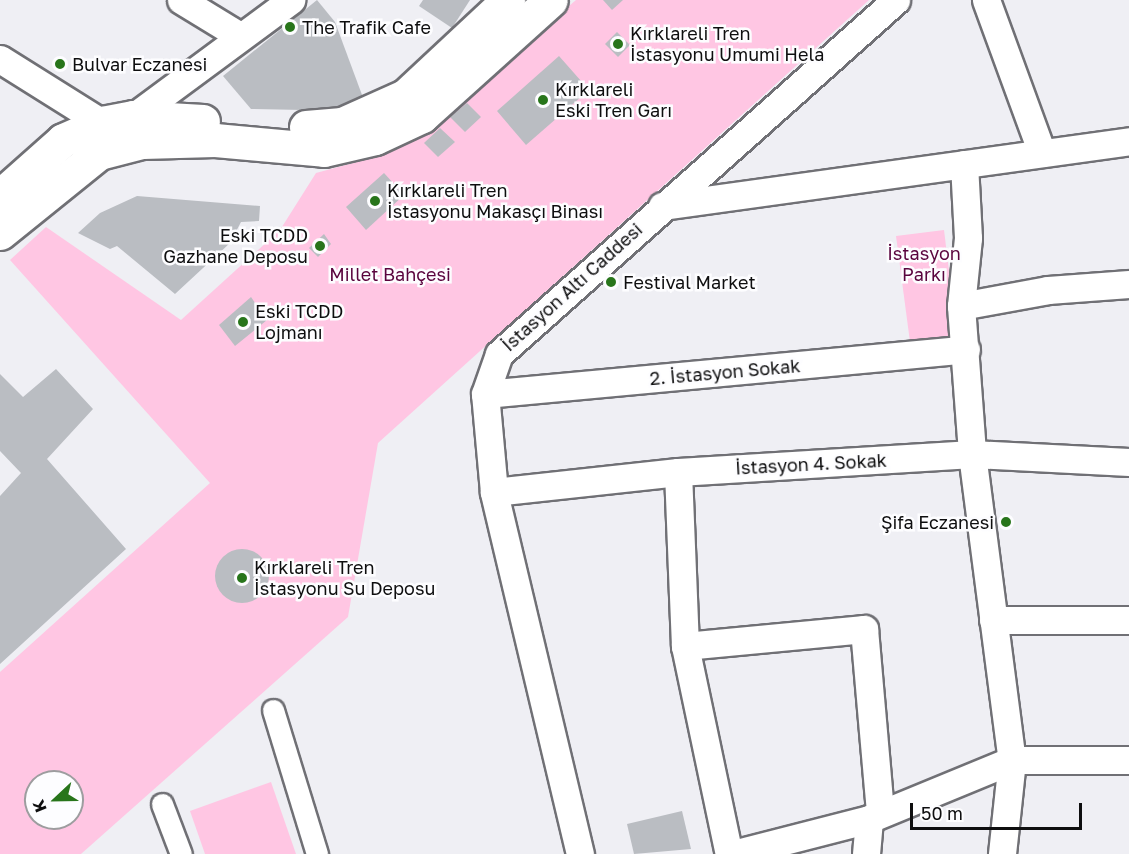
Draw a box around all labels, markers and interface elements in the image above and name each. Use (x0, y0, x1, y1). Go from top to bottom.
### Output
place label: The Trafik Cafe (302, 16, 431, 38)
marker: The Trafik Cafe (283, 20, 297, 34)
place label: Kırklareli Tren İstasyonu Umumi Hela (630, 23, 824, 66)
marker: Kırklareli Tren İstasyonu Umumi Hela (611, 37, 625, 51)
place label: Bulvar Eczanesi (72, 53, 207, 75)
marker: Bulvar Eczanesi (53, 57, 67, 71)
place label: Kırklareli Eski Tren Garı (555, 79, 672, 122)
marker: Kırklareli Eski Tren Garı (536, 93, 550, 107)
place label: Kırklareli Tren İstasyonu Makasçı Binası (387, 180, 603, 222)
marker: Kırklareli Tren İstasyonu Makasçı Binası (368, 194, 382, 208)
street label: İstasyon Altı Caddesi (497, 218, 647, 356)
place label: Eski TCDD Gazhane Deposu (163, 225, 308, 268)
marker: Eski TCDD Gazhane Deposu (313, 239, 327, 253)
park label: İstasyon Parkı (887, 243, 961, 286)
park label: Millet Bahçesi (329, 263, 451, 285)
place label: Festival Market (623, 271, 756, 293)
marker: Festival Market (604, 275, 618, 289)
place label: Eski TCDD Lojmanı (255, 301, 343, 344)
marker: Eski TCDD Lojmanı (236, 315, 250, 329)
street label: 2. İstasyon Sokak (649, 355, 801, 389)
street label: İstasyon 4. Sokak (735, 449, 887, 479)
place label: Şifa Eczanesi (881, 511, 994, 533)
marker: Şifa Eczanesi (999, 515, 1013, 529)
place label: Kırklareli Tren İstasyonu Su Deposu (254, 557, 435, 600)
marker: Kırklareli Tren İstasyonu Su Deposu (235, 571, 249, 585)
north arrow (24, 770, 84, 830)
scale bar (913, 791, 1086, 829)
text: K (28, 797, 51, 815)
text: 50 m (921, 802, 963, 824)

